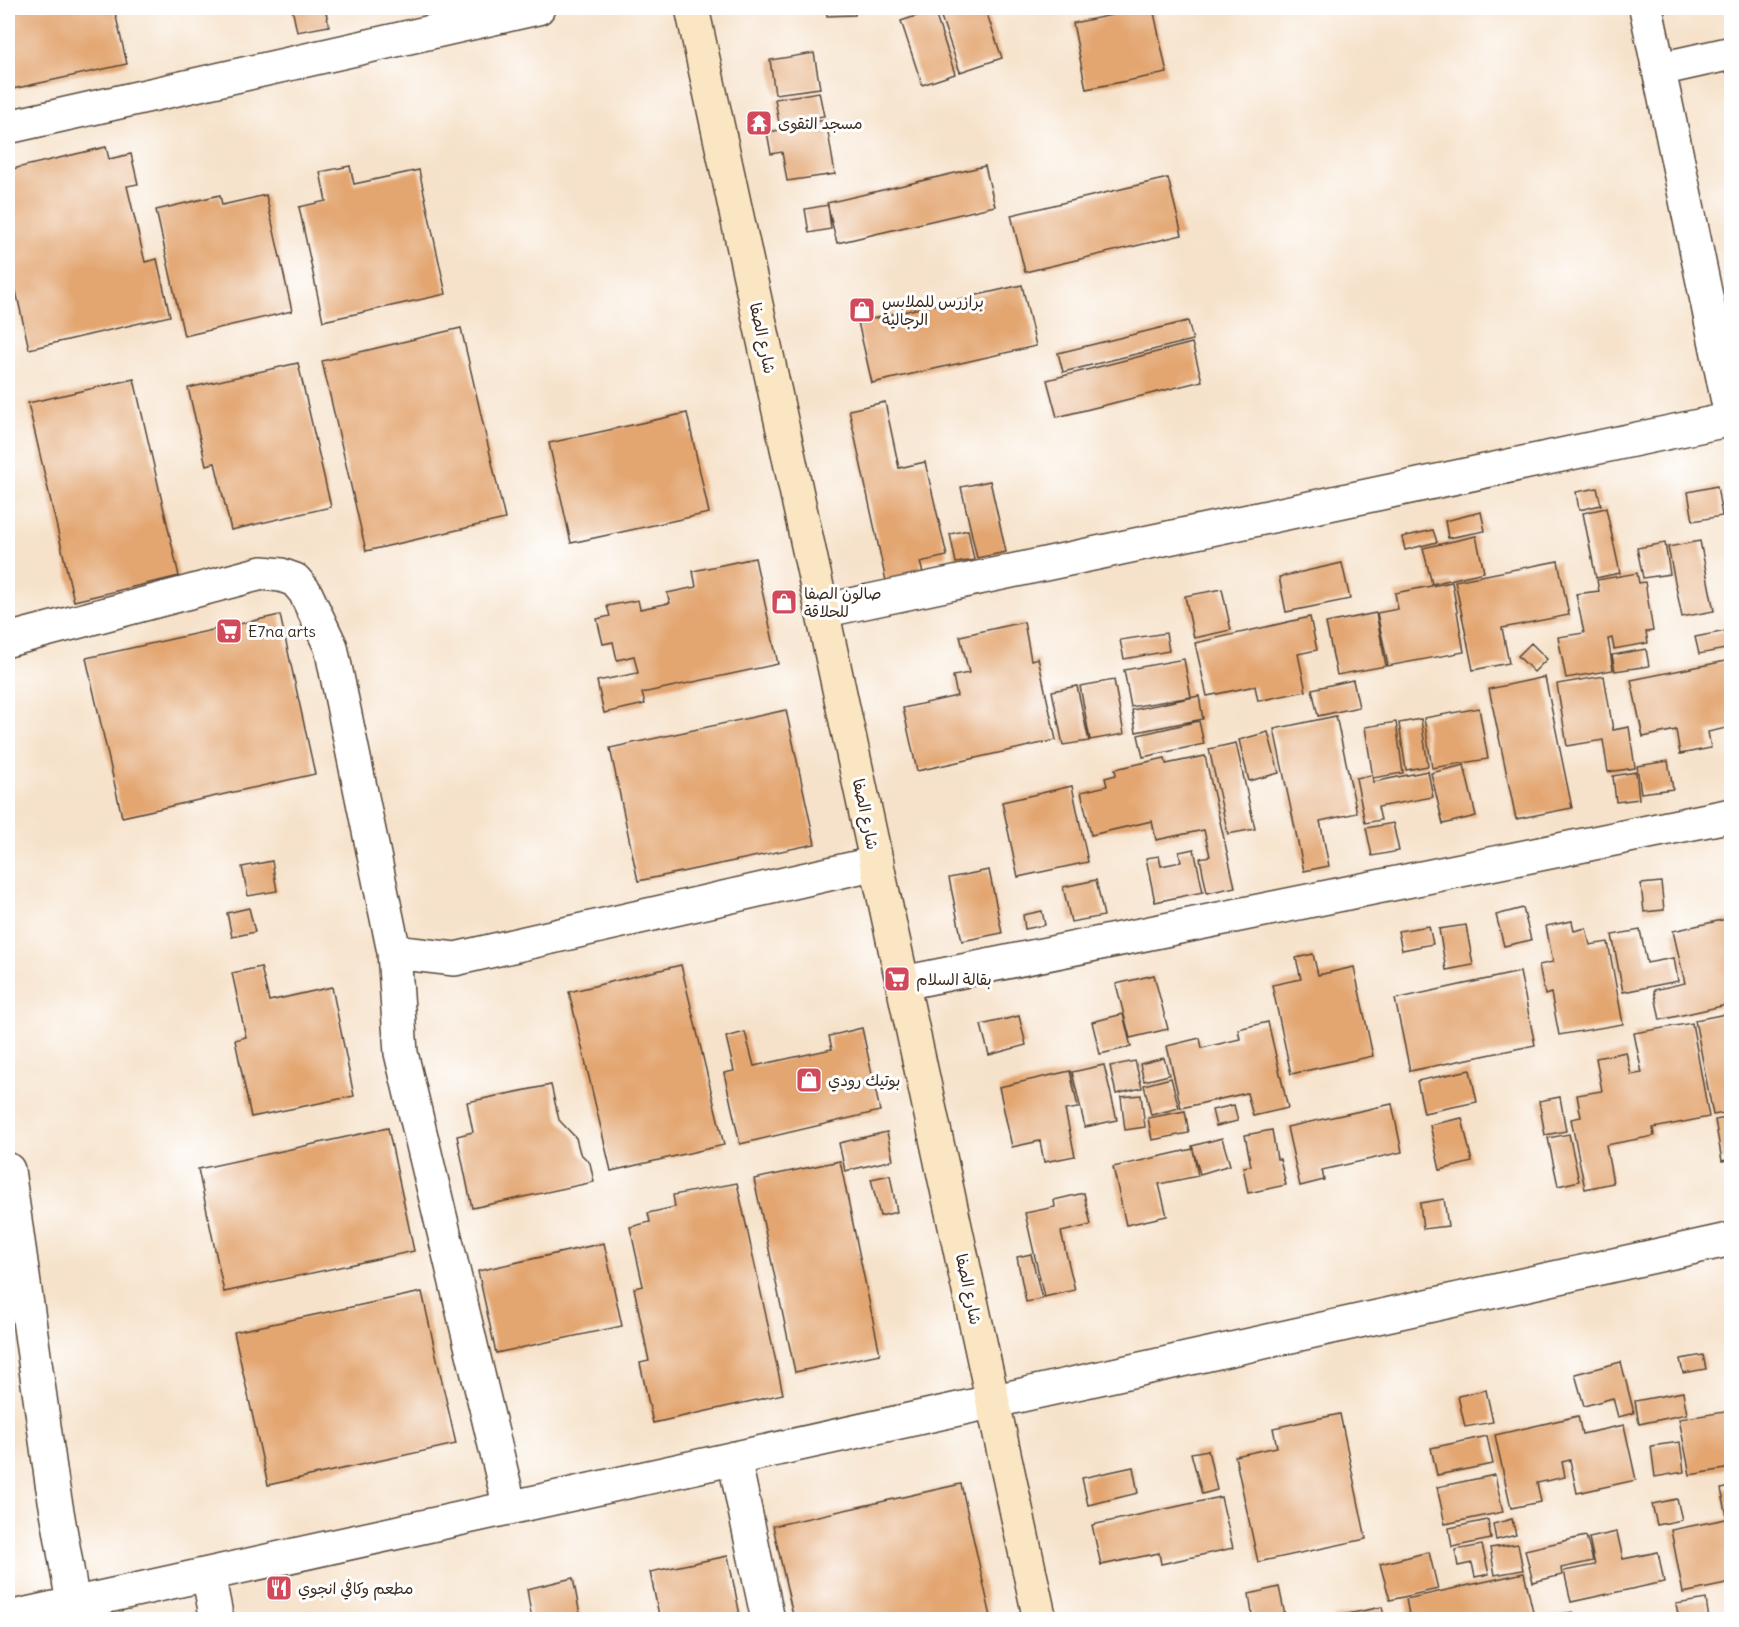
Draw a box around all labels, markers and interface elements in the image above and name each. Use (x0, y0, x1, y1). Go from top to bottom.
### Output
temple icon: مسجد التقوى (744, 108, 774, 138)
place label: مسجد التقوى (778, 113, 863, 134)
place label: برازرس للملابس الرجالية (882, 291, 984, 329)
shop icon: برازرس للملابس الرجالية (847, 295, 877, 325)
street label: شارع الصفا (744, 301, 780, 376)
place label: صالون الصفا للحلاقة (804, 583, 881, 621)
shop icon: صالون الصفا للحلاقة (769, 587, 799, 617)
supermarket icon: E7na arts (214, 616, 244, 646)
place label: E7na arts (248, 621, 316, 641)
street label: شارع الصفا (847, 777, 883, 852)
supermarket icon: بقالة السلام (882, 964, 912, 994)
place label: بقالة السلام (916, 969, 992, 992)
shop icon: بوتيك رودي (794, 1065, 824, 1095)
place label: بوتيك رودي (828, 1070, 901, 1092)
street label: شارع الصفا (950, 1252, 986, 1327)
restaurant icon: مطعم وكافي انجوي (264, 1573, 294, 1603)
place label: مطعم وكافي انجوي (298, 1578, 413, 1601)

